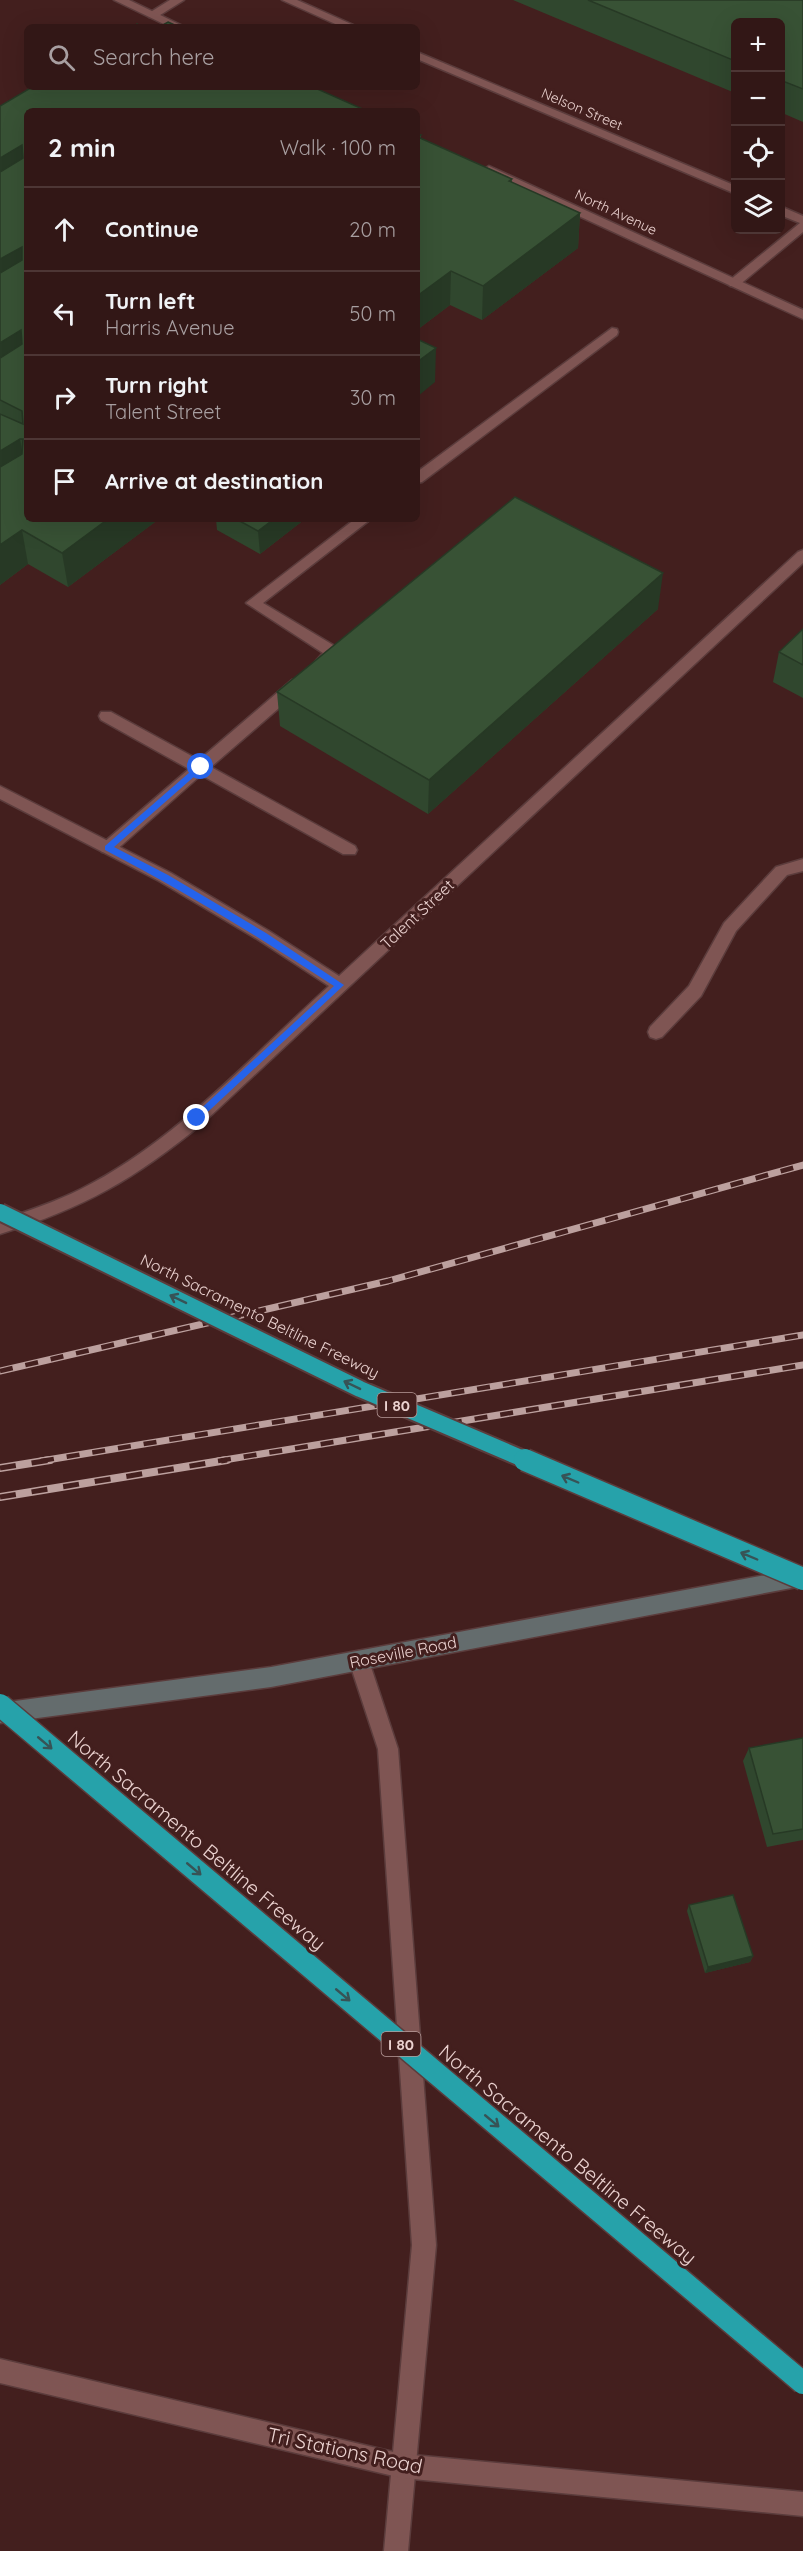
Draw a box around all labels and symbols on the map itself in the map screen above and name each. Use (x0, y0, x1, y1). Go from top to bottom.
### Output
street label: Nelson Street (539, 84, 626, 134)
street label: North Avenue (572, 185, 660, 239)
route start (187, 753, 213, 779)
street label: Talent Street (376, 875, 458, 953)
route end (183, 1104, 209, 1130)
street label: North Sacramento Beltline Freeway (137, 1249, 383, 1383)
one-way arrow (169, 1293, 187, 1305)
one-way arrow (344, 1379, 362, 1391)
road number: I 80 (378, 1393, 416, 1417)
one-way arrow (561, 1473, 579, 1484)
one-way arrow (741, 1550, 759, 1561)
street label: Roseville Road (348, 1632, 458, 1672)
street label: North Sacramento Beltline Freeway (63, 1725, 331, 1955)
one-way arrow (37, 1736, 52, 1750)
one-way arrow (186, 1862, 201, 1876)
one-way arrow (335, 1988, 350, 2002)
road number: I 80 (382, 2032, 420, 2056)
street label: North Sacramento Beltline Freeway (434, 2039, 702, 2269)
one-way arrow (484, 2114, 500, 2127)
street label: Tri Stations Road (265, 2421, 425, 2479)

